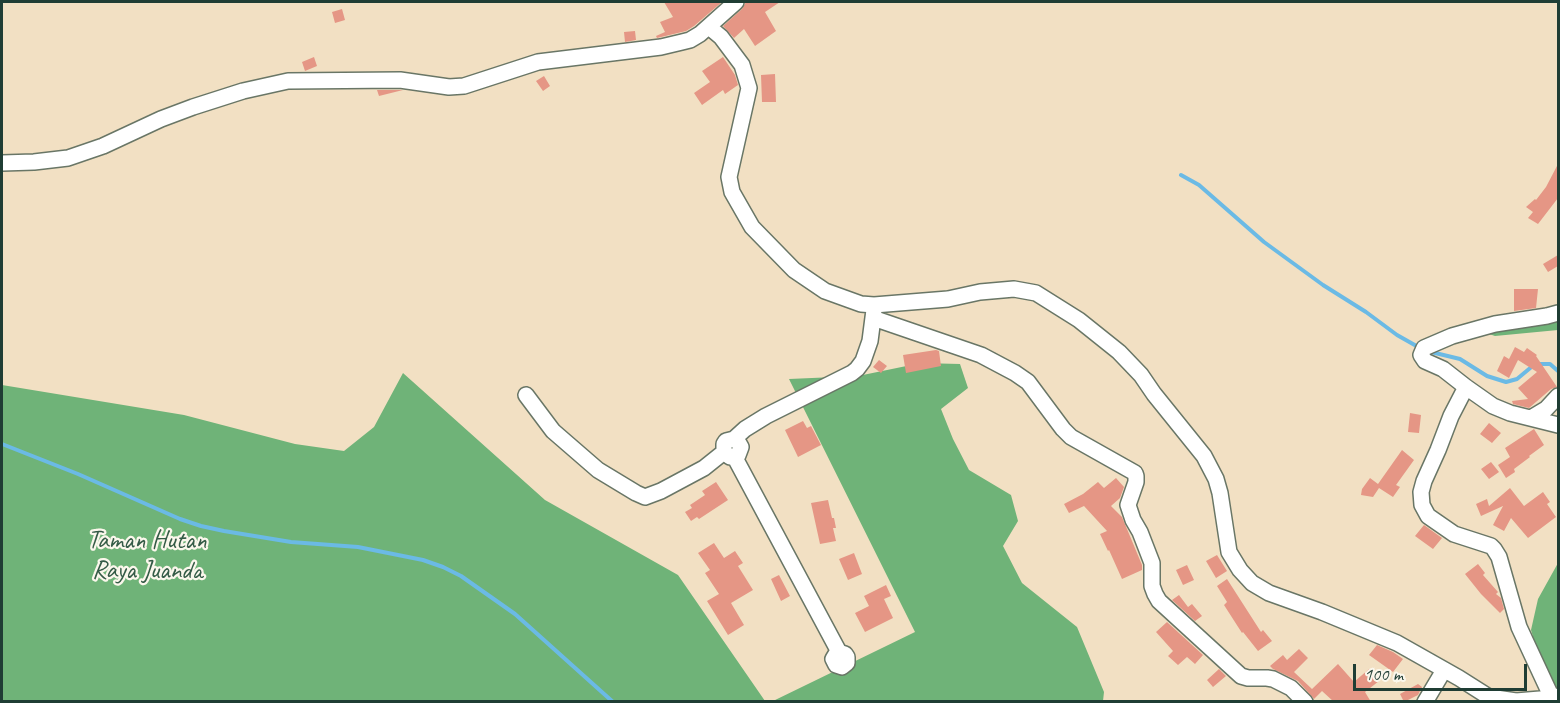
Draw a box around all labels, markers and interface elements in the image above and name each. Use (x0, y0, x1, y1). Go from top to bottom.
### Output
park label: Taman Hutan Raya Juanda (88, 525, 206, 586)
scale bar (1356, 652, 1530, 690)
text: 100 m (1364, 663, 1403, 685)

